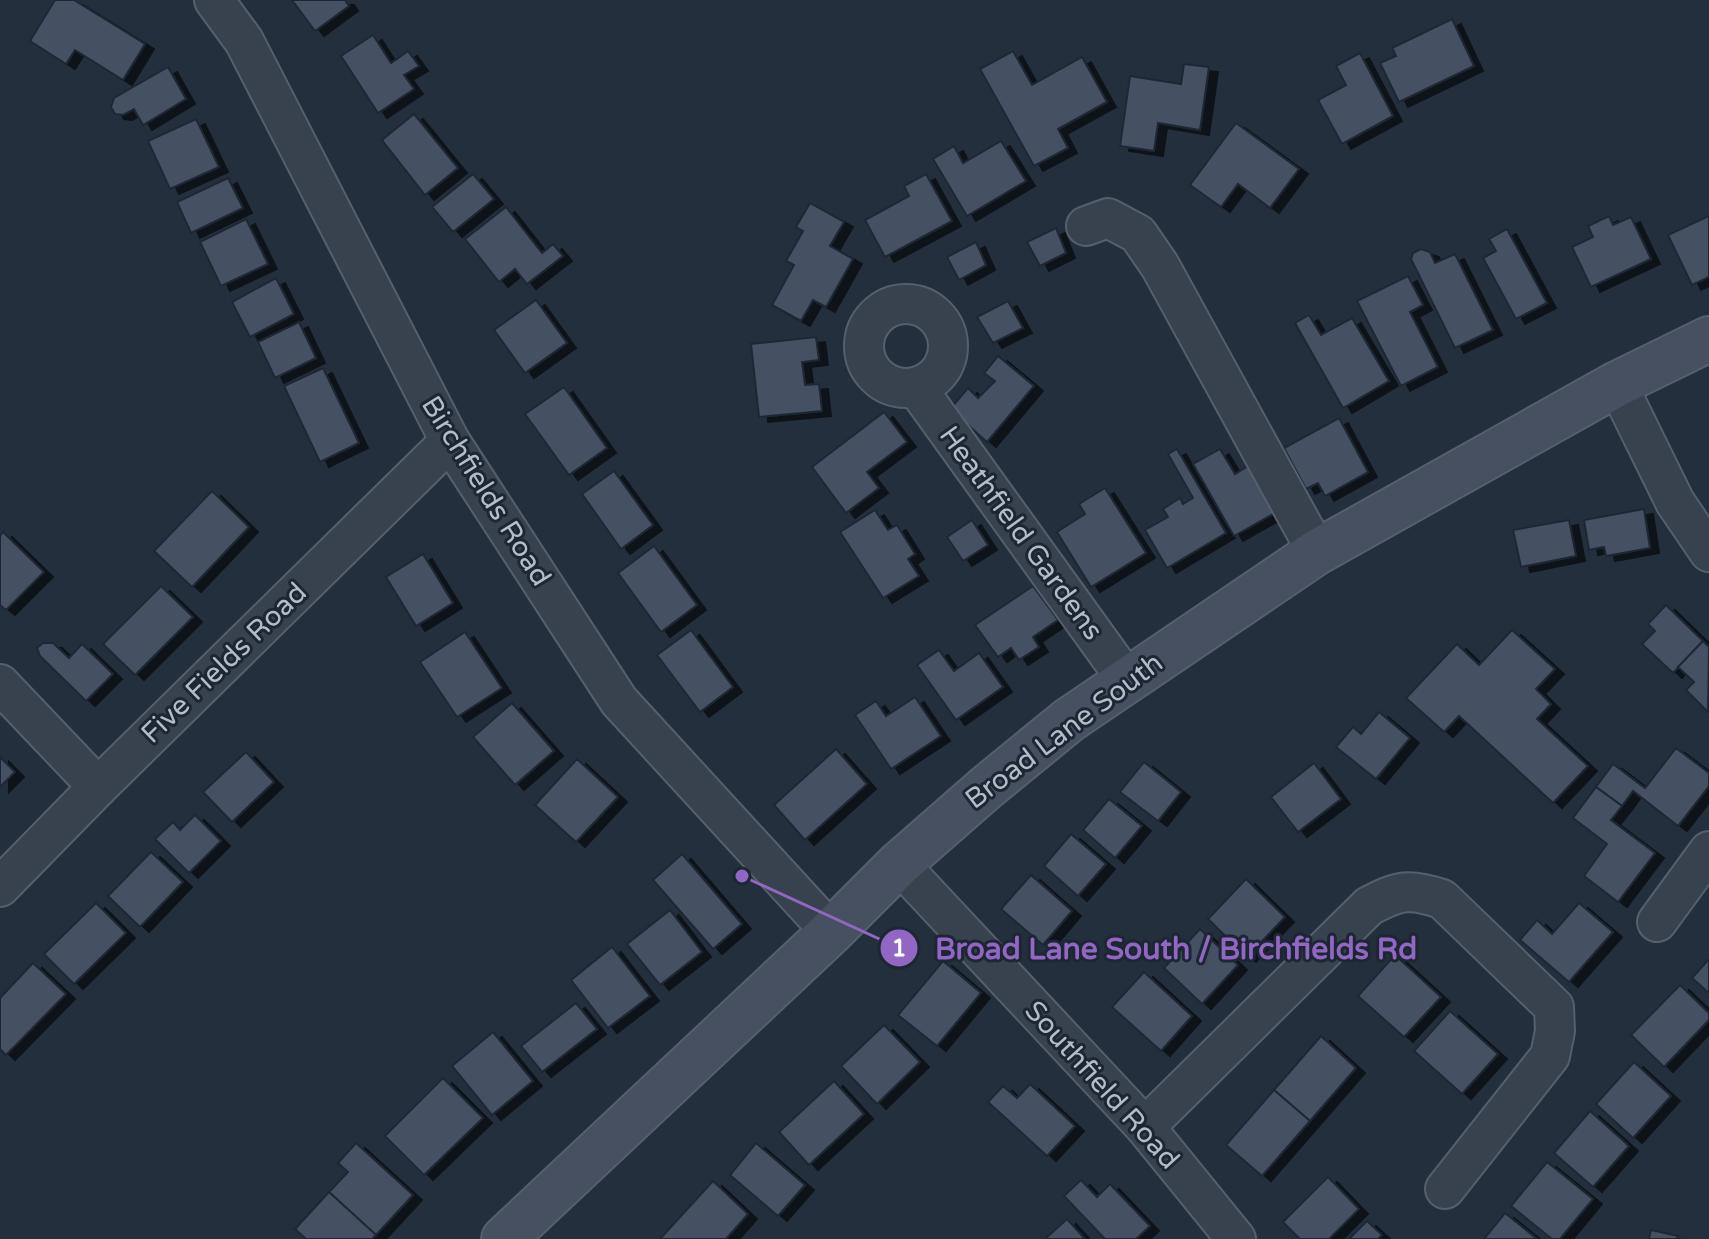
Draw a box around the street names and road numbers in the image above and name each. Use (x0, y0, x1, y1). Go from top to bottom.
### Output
street label: Birchfields Road (414, 390, 558, 592)
street label: Heathfield Gardens (932, 419, 1110, 647)
street label: Five Fields Road (134, 575, 314, 751)
street label: Broad Lane South (959, 646, 1169, 816)
street label: Southfield Road (1018, 994, 1186, 1176)

